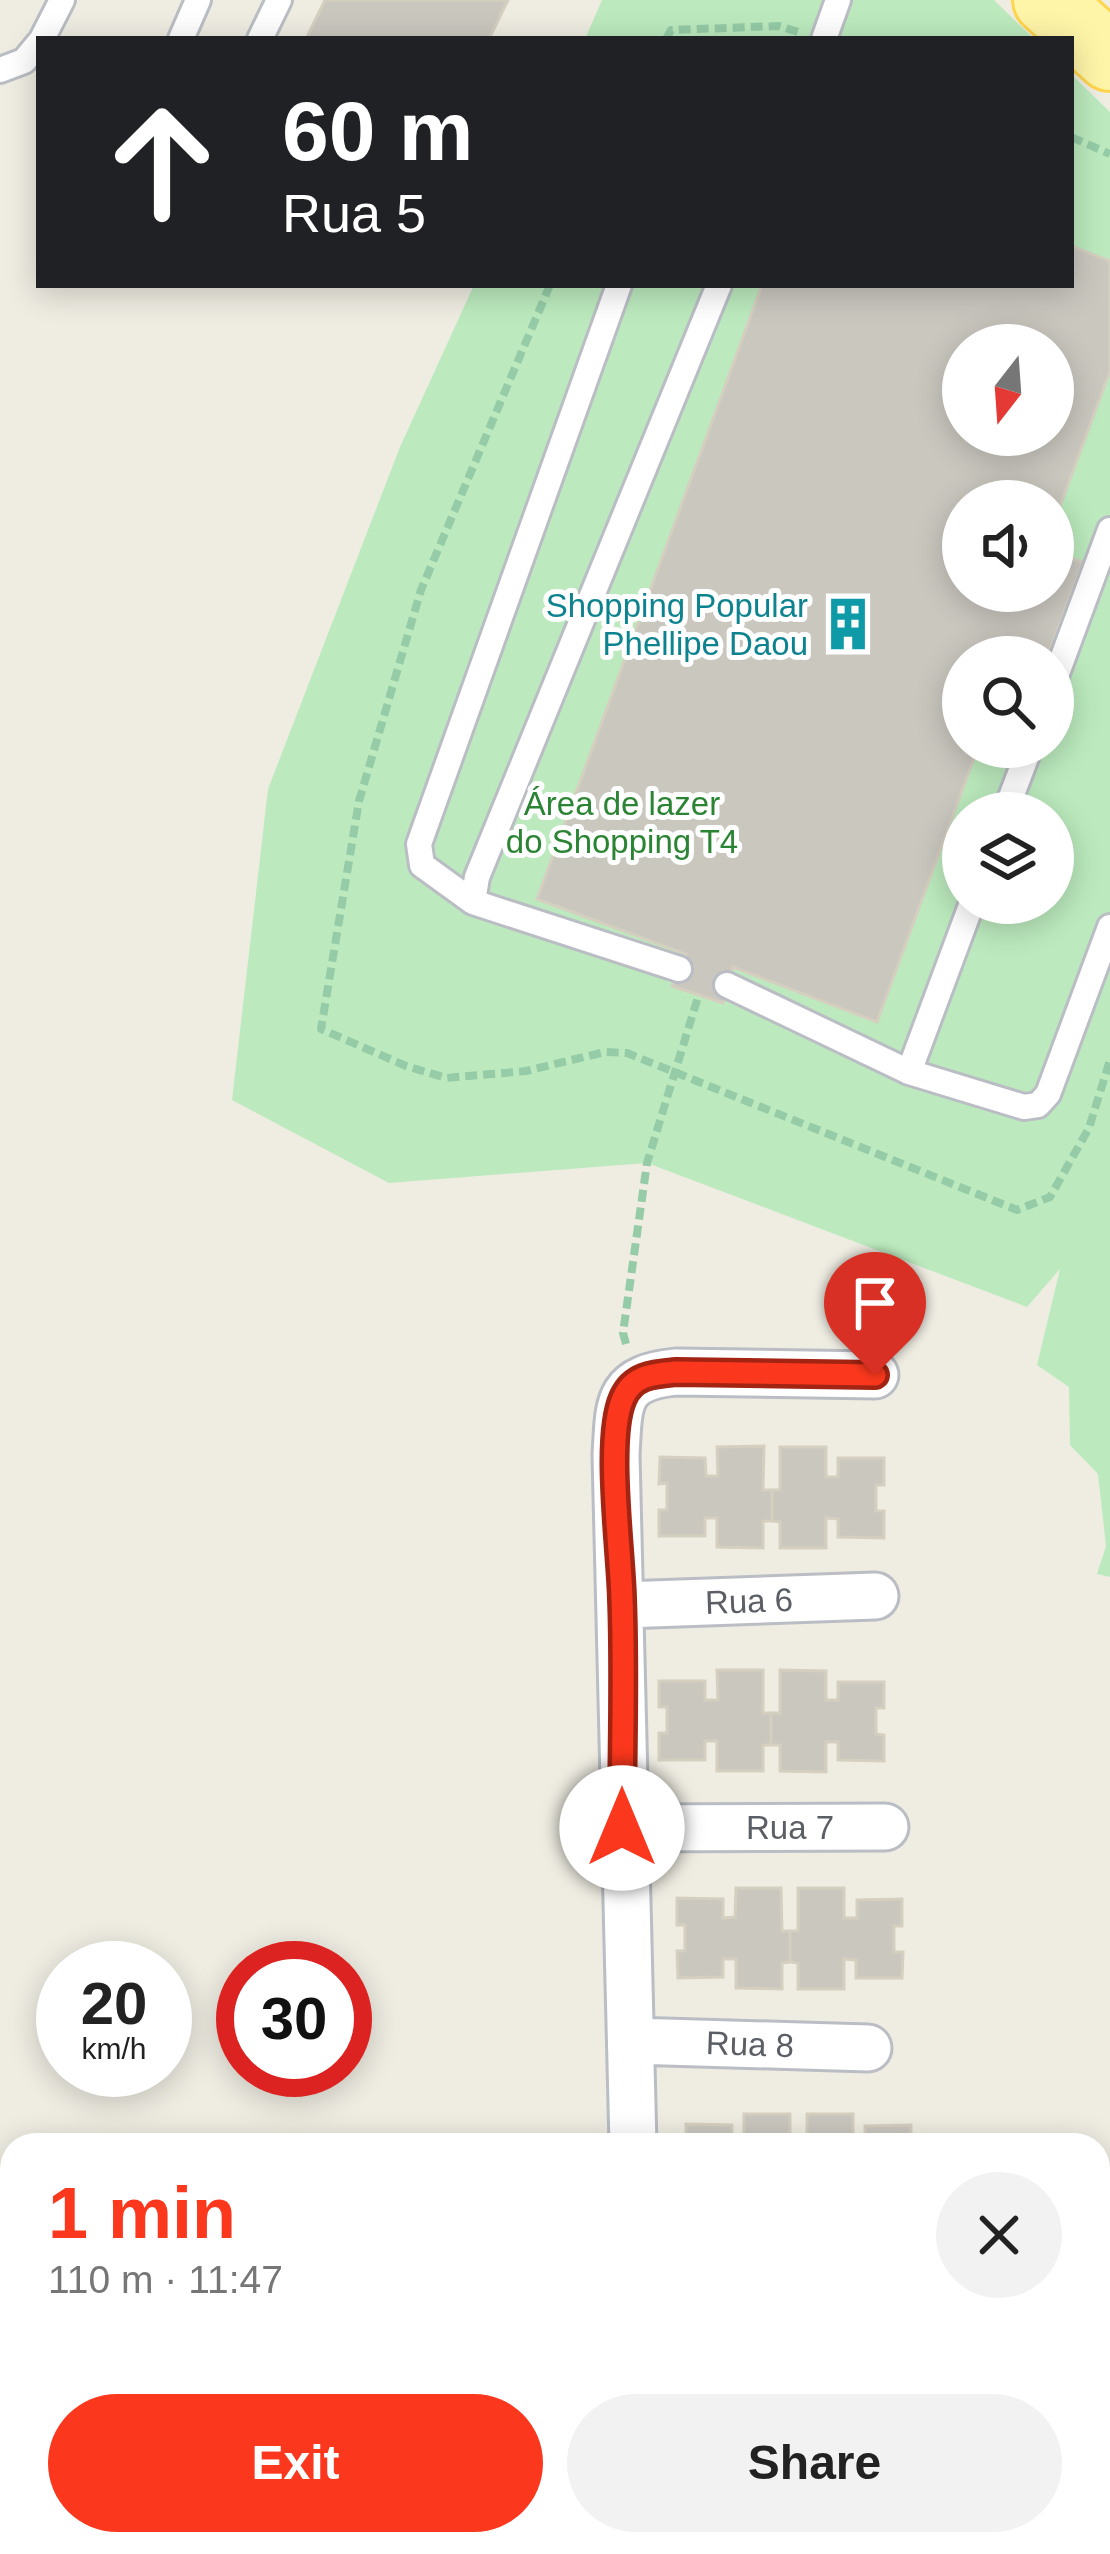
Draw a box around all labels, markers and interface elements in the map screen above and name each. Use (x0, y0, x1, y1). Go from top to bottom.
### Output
icon: ahead (84, 84, 240, 240)
text: 60 m (282, 84, 473, 178)
text: Rua 5 (282, 183, 426, 243)
north arrow (942, 324, 1074, 456)
map controls (942, 324, 1074, 924)
button: sound (942, 480, 1074, 612)
place label: Shopping Popular Phellipe Daou (546, 587, 808, 662)
building icon: Shopping Popular Phellipe Daou (819, 595, 877, 653)
button: search (942, 636, 1074, 768)
park label: Área de lazer do Shopping T4 (506, 785, 738, 860)
button: layers (942, 792, 1074, 924)
pin (824, 1252, 926, 1375)
icon: arrive (842, 1270, 908, 1336)
street label: Rua 6 (704, 1581, 794, 1621)
position arrow (559, 1765, 685, 1891)
street label: Rua 7 (746, 1809, 834, 1846)
speed limit sign: 30 (216, 1941, 372, 2097)
text: 20 (81, 1970, 147, 2037)
street label: Rua 8 (705, 2024, 795, 2064)
text: km/h (81, 2032, 147, 2065)
button: close (936, 2172, 1062, 2298)
text: 1 min (48, 2173, 236, 2253)
text: 110 m · 11:47 (48, 2258, 283, 2301)
button: Exit (48, 2394, 543, 2532)
button: Share (567, 2394, 1062, 2532)

